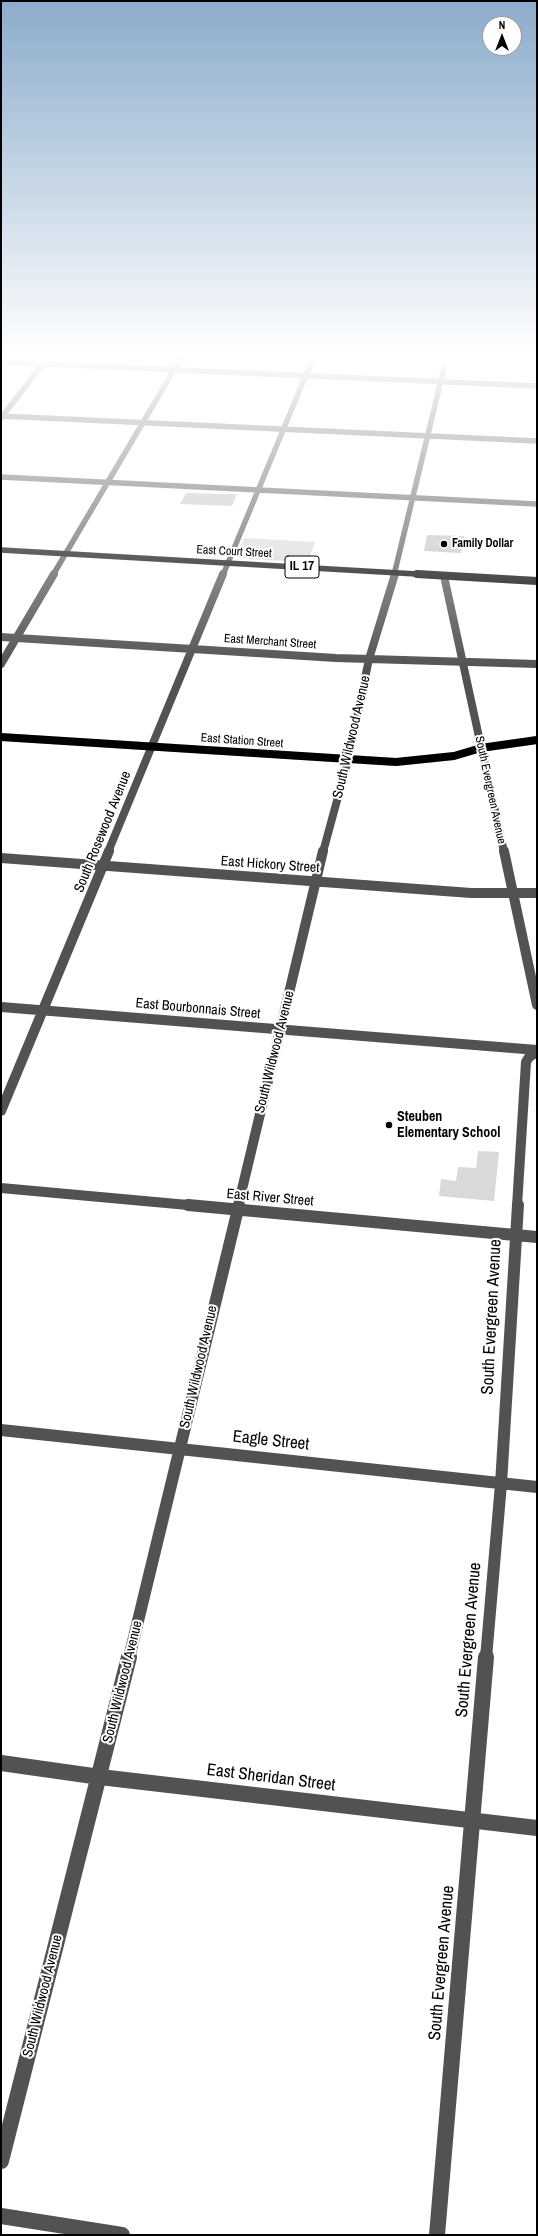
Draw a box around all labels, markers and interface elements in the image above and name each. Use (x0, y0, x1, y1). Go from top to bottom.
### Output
north arrow (482, 16, 522, 56)
text: N (499, 18, 505, 32)
place label: Family Dollar (452, 537, 513, 551)
marker: Family Dollar (439, 539, 449, 549)
street label: East Court Street (196, 543, 272, 561)
road number: IL 17 (285, 556, 319, 578)
street label: East Merchant Street (223, 632, 317, 652)
street label: South Wildwood Avenue (330, 674, 374, 800)
street label: East Station Street (200, 731, 284, 751)
street label: South Evergreen Avenue (472, 735, 508, 845)
street label: South Rosewood Avenue (71, 769, 135, 895)
street label: East Hickory Street (220, 853, 320, 877)
street label: South Wildwood Avenue (252, 989, 298, 1115)
street label: East Bourbonnais Street (135, 995, 261, 1023)
place label: Steuben Elementary School (397, 1109, 500, 1142)
marker: Steuben Elementary School (384, 1120, 394, 1130)
street label: East River Street (226, 1186, 314, 1210)
street label: South Evergreen Avenue (478, 1239, 506, 1395)
street label: South Wildwood Avenue (177, 1304, 221, 1430)
street label: Eagle Street (232, 1427, 310, 1455)
street label: South Evergreen Avenue (452, 1562, 486, 1718)
street label: South Wildwood Avenue (100, 1619, 146, 1745)
street label: East Sheridan Street (206, 1760, 336, 1796)
street label: South Evergreen Avenue (425, 1885, 459, 2041)
street label: South Wildwood Avenue (20, 1933, 66, 2059)

